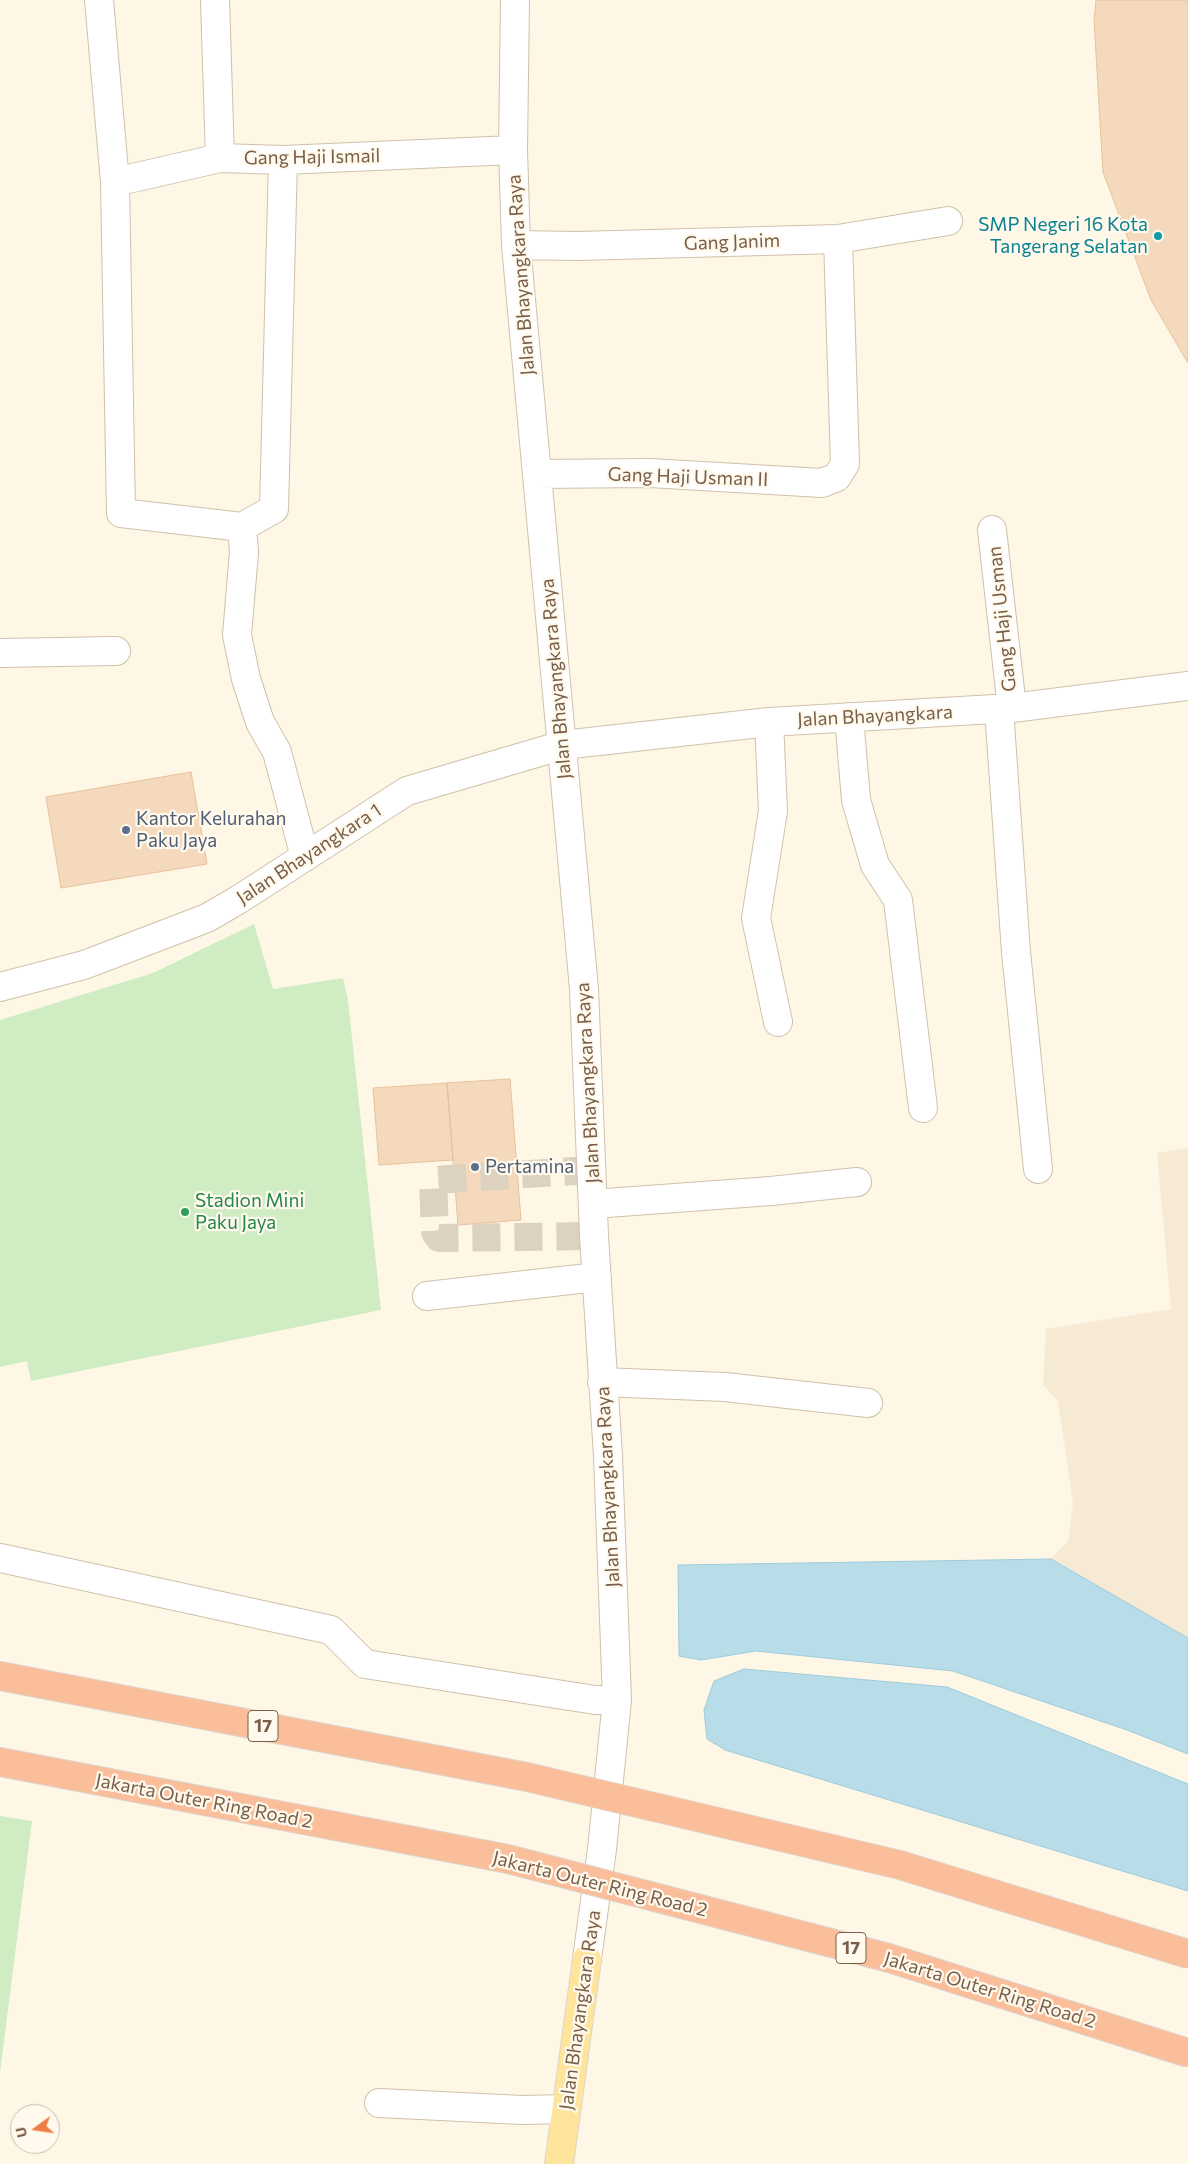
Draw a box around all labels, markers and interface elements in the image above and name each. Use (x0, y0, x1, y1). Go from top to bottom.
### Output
street label: Gang Haji Ismail (244, 144, 380, 170)
street label: Jalan Bhayangkara Raya (503, 174, 539, 376)
place label: SMP Negeri 16 Kota Tangerang Selatan (978, 214, 1148, 258)
street label: Gang Janim (683, 229, 781, 255)
marker: SMP Negeri 16 Kota Tangerang Selatan (1152, 230, 1164, 242)
street label: Gang Haji Usman II (607, 463, 769, 491)
street label: Gang Haji Usman (983, 545, 1021, 693)
street label: Jalan Bhayangkara Raya (536, 578, 576, 780)
street label: Jalan Bhayangkara (797, 701, 953, 731)
street label: Jalan Bhayangkara 1 (232, 799, 386, 909)
place label: Kantor Kelurahan Paku Jaya (136, 808, 286, 852)
marker: Kantor Kelurahan Paku Jaya (120, 824, 132, 836)
street label: Jalan Bhayangkara Raya (571, 982, 605, 1184)
place label: Pertamina (485, 1156, 574, 1178)
marker: Pertamina (469, 1161, 481, 1173)
place label: Stadion Mini Paku Jaya (195, 1190, 304, 1234)
marker: Stadion Mini Paku Jaya (179, 1206, 191, 1218)
street label: Jalan Bhayangkara Raya (591, 1386, 625, 1588)
road number: 17 (248, 1710, 278, 1742)
street label: Jakarta Outer Ring Road 2 (94, 1769, 314, 1833)
street label: Jakarta Outer Ring Road 2 (490, 1846, 710, 1922)
street label: Jalan Bhayangkara Raya (555, 1909, 605, 2111)
road number: 17 (836, 1932, 866, 1964)
street label: Jakarta Outer Ring Road 2 (881, 1947, 1099, 2033)
north arrow (10, 2104, 60, 2154)
text: U (11, 2126, 30, 2140)

